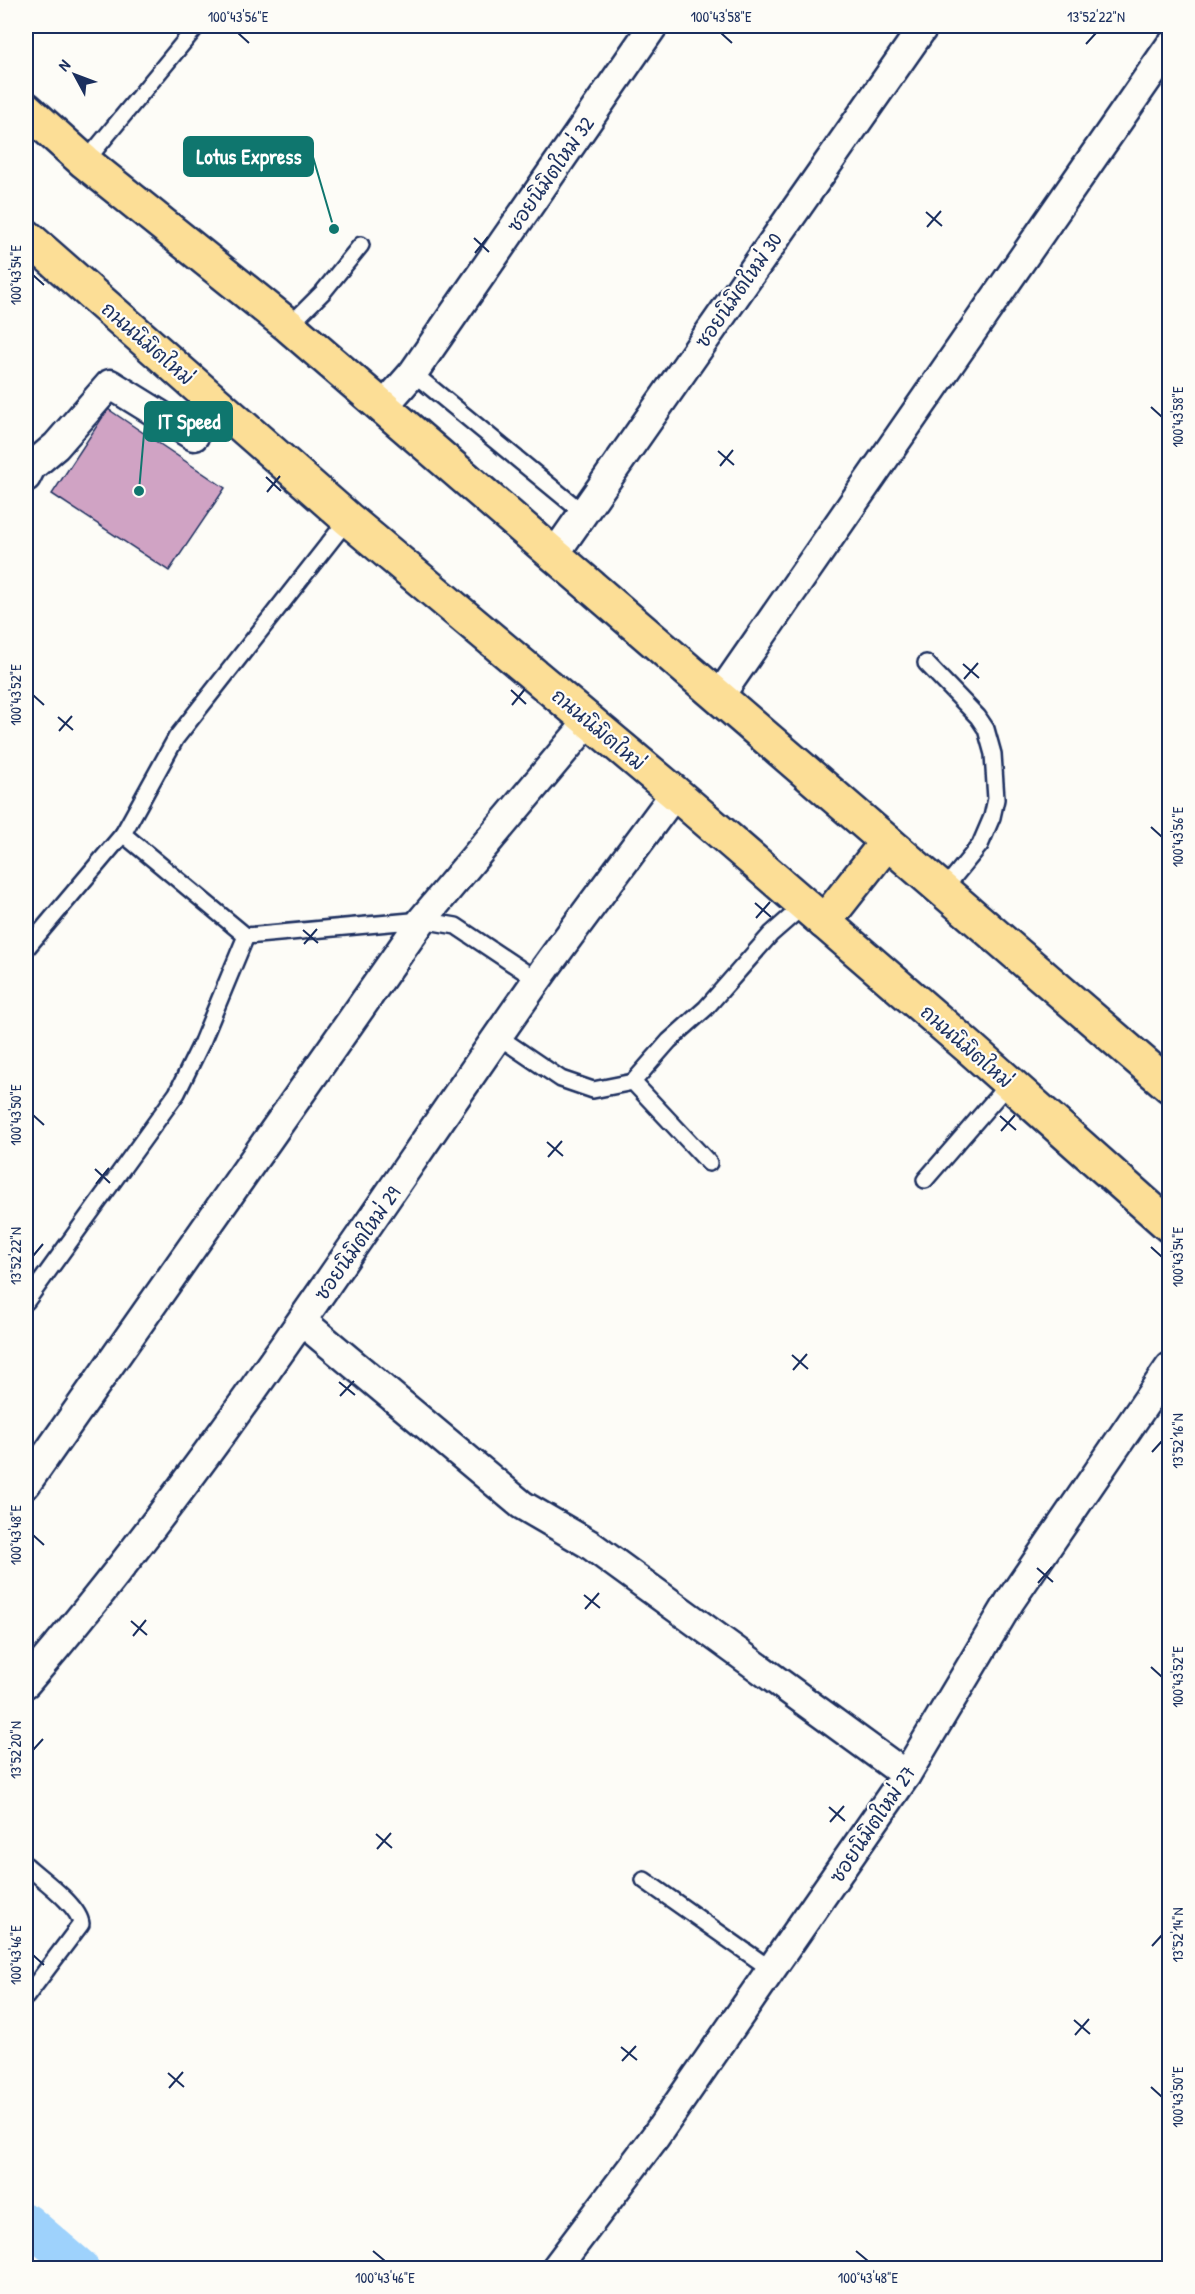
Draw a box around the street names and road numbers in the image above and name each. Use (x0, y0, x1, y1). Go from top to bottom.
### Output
street label: ซอยนิมิตใหม่ 32 (500, 110, 600, 237)
street label: ซอยนิมิตใหม่ 30 (688, 227, 788, 353)
street label: ถนนนิมิตใหม่ (96, 295, 200, 391)
street label: ถนนนิมิตใหม่ (546, 682, 652, 776)
street label: ถนนนิมิตใหม่ (915, 998, 1019, 1094)
street label: ซอยนิมิตใหม่ 29 (308, 1181, 406, 1305)
street label: ซอยนิมิตใหม่ 27 (823, 1760, 921, 1888)

